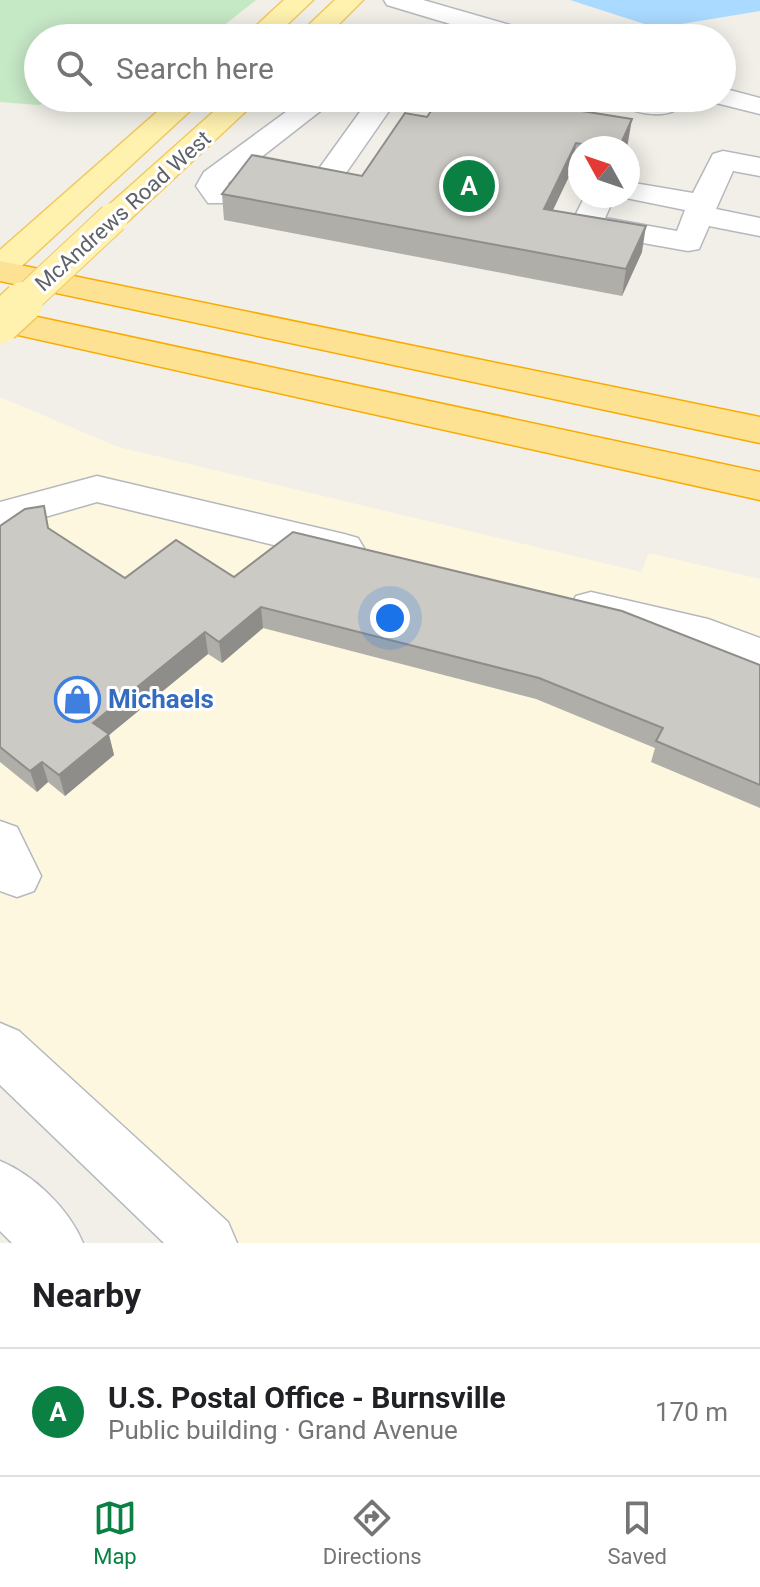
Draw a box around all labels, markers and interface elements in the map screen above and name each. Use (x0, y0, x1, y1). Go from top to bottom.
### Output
search box (24, 24, 736, 112)
icon: search (52, 46, 96, 90)
text: Search here (116, 51, 274, 86)
street label: McAndrews Road West (30, 126, 216, 296)
north arrow (568, 136, 640, 208)
pin: A (443, 156, 495, 216)
your location (370, 598, 410, 638)
shop icon: Michaels (53, 675, 101, 723)
place label: Michaels (108, 684, 214, 714)
text: Nearby (32, 1275, 141, 1315)
text: U.S. Postal Office - Burnsville (108, 1380, 506, 1415)
text: A (49, 1397, 67, 1427)
text: 170 m (655, 1397, 728, 1427)
text: Public building · Grand Avenue (108, 1415, 458, 1445)
tab: Map (93, 1496, 137, 1569)
tab: Directions (323, 1496, 422, 1569)
tab: Saved (608, 1496, 667, 1569)

